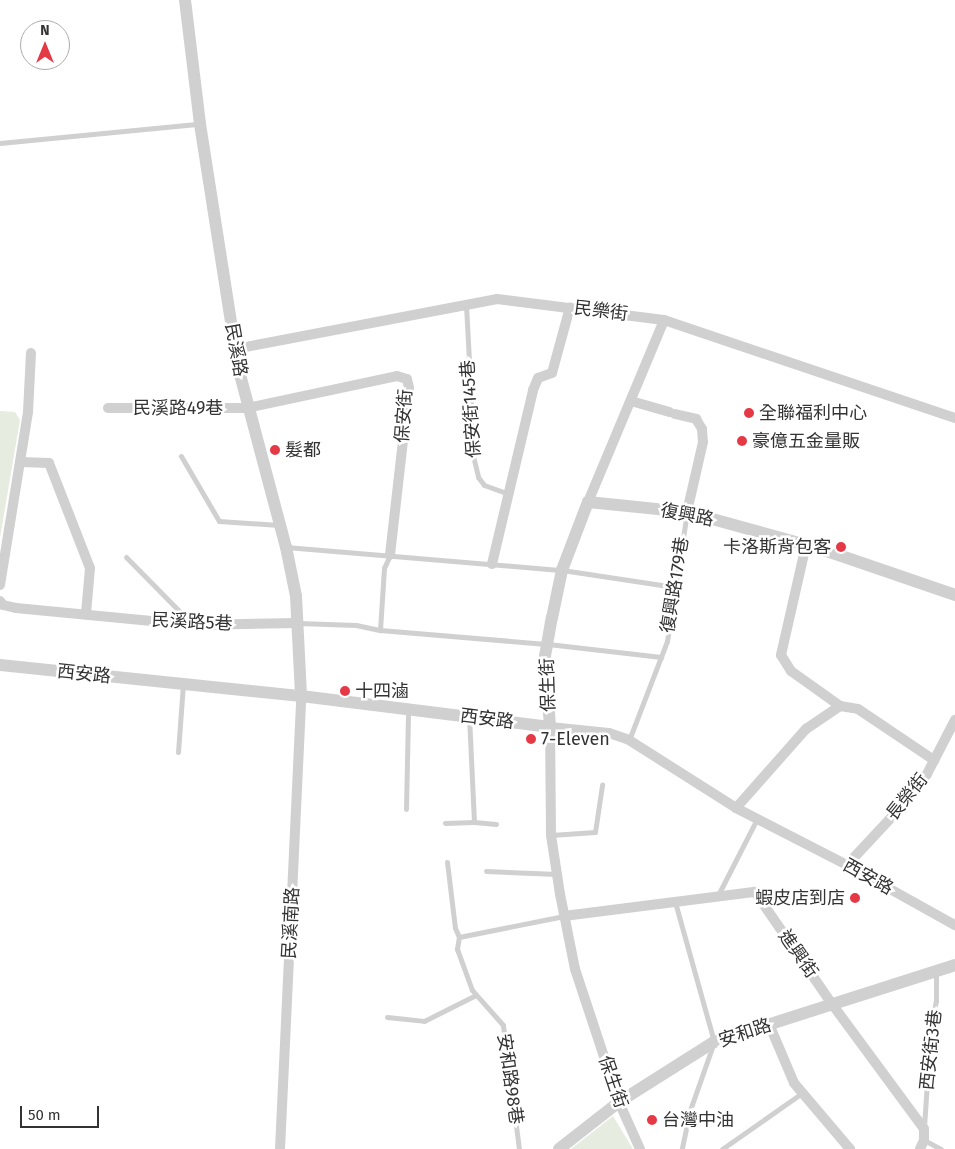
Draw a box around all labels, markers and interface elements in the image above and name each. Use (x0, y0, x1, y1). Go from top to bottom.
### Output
north arrow (20, 20, 70, 70)
text: N (40, 22, 50, 39)
street label: 民樂街 (573, 297, 629, 325)
street label: 民溪路 (221, 322, 251, 378)
street label: 保安街145巷 (457, 359, 485, 459)
street label: 保安街 (391, 388, 417, 444)
street label: 民溪路49巷 (133, 397, 223, 419)
place label: 全聯福利中心 (759, 402, 867, 424)
marker: 全聯福利中心 (743, 407, 755, 419)
place label: 豪億五金量販 (752, 430, 860, 452)
marker: 豪億五金量販 (736, 435, 748, 447)
place label: 髮都 (285, 439, 321, 461)
marker: 髮都 (269, 444, 281, 456)
street label: 復興路 (658, 499, 716, 531)
street label: 復興路179巷 (657, 535, 693, 635)
place label: 卡洛斯背包客 (723, 536, 831, 558)
marker: 卡洛斯背包客 (835, 541, 847, 553)
street label: 民溪路5巷 (151, 609, 233, 635)
street label: 保生街 (536, 658, 560, 712)
street label: 西安路 (56, 660, 112, 688)
place label: 十四滷 (355, 680, 409, 702)
marker: 十四滷 (339, 685, 351, 697)
street label: 西安路 (459, 705, 515, 733)
place label: 7-Eleven (541, 728, 610, 750)
marker: 7-Eleven (525, 733, 537, 745)
street label: 長榮街 (882, 769, 932, 825)
street label: 西安路 (839, 854, 897, 900)
street label: 民溪南路 (278, 886, 304, 960)
place label: 蝦皮店到店 (755, 887, 845, 909)
marker: 蝦皮店到店 (849, 892, 861, 904)
street label: 進興街 (774, 926, 822, 982)
street label: 西安街3巷 (916, 1009, 946, 1091)
street label: 安和路 (716, 1014, 774, 1052)
street label: 安和路98巷 (493, 1032, 527, 1126)
street label: 保生街 (594, 1053, 632, 1111)
scale bar (22, 1096, 101, 1128)
text: 50 m (28, 1106, 61, 1124)
place label: 台灣中油 (662, 1109, 734, 1131)
marker: 台灣中油 (646, 1114, 658, 1126)

